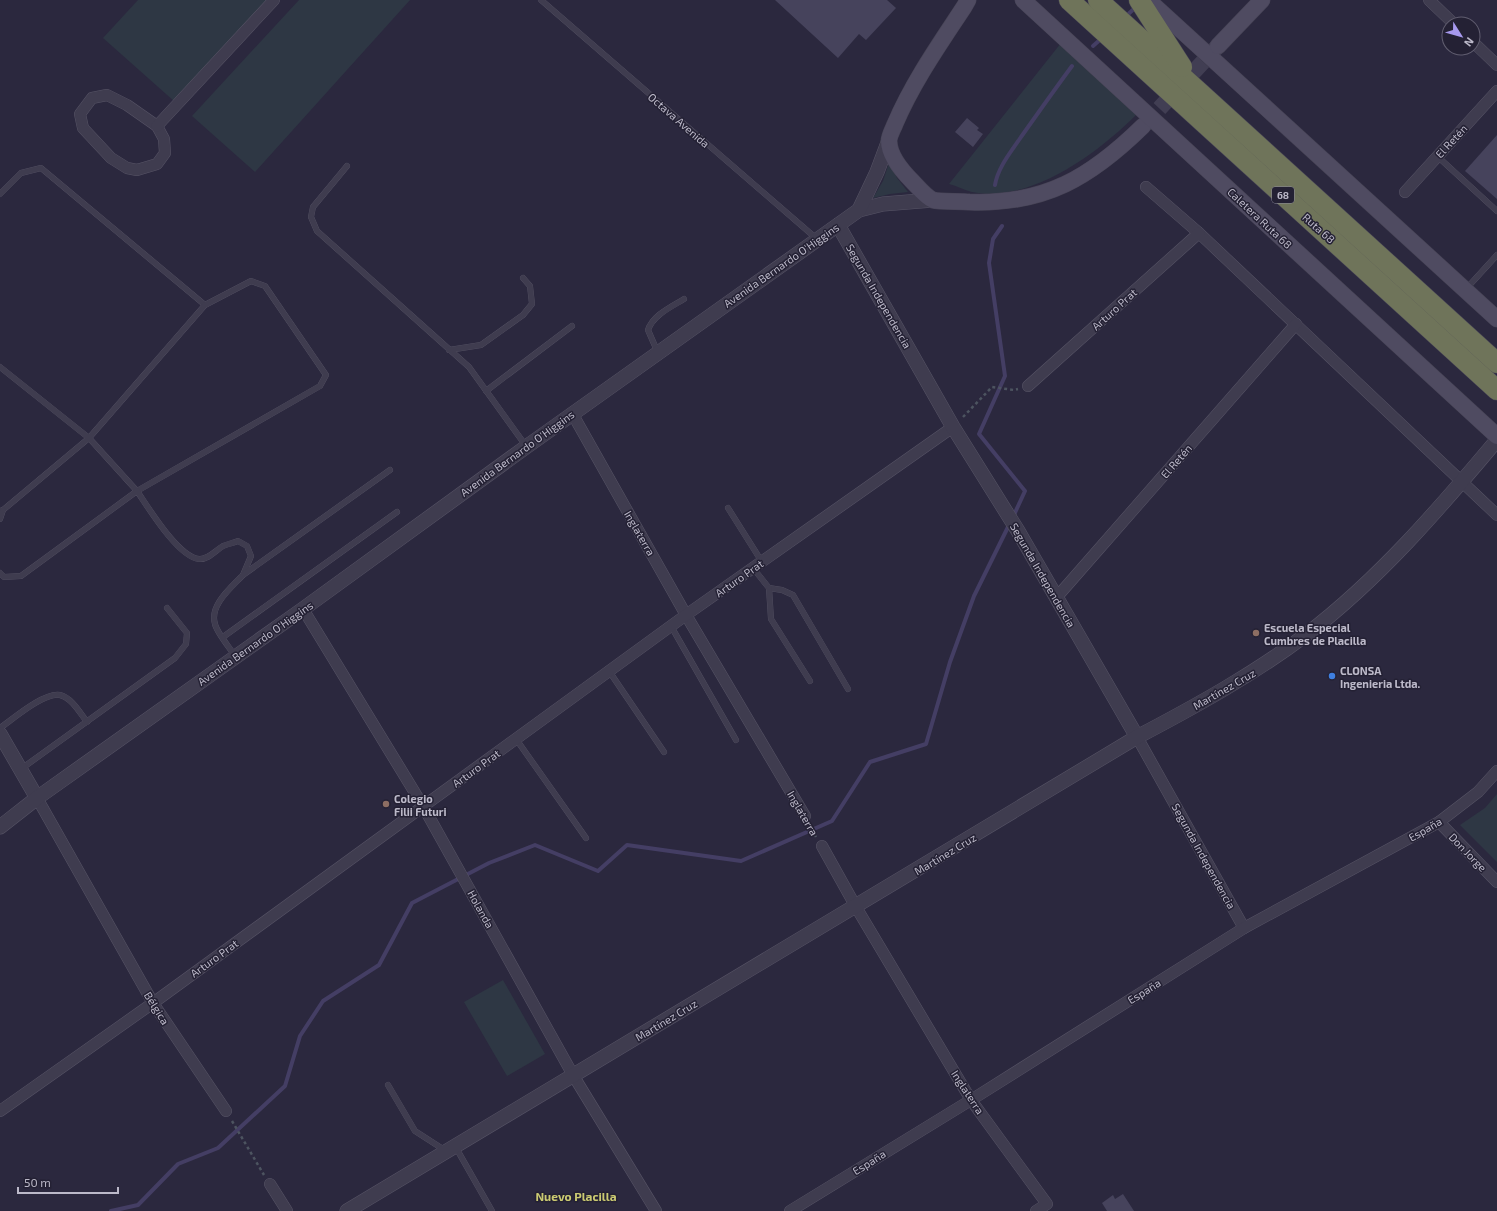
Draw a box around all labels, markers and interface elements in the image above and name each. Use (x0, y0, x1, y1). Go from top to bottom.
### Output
north arrow (1441, 16, 1481, 56)
text: N (1462, 35, 1477, 49)
street label: Octava Avenida (646, 90, 712, 150)
street label: El Retén (1432, 122, 1470, 160)
street label: Caletera Ruta 68 (1225, 185, 1295, 251)
road number: 68 (1272, 187, 1294, 203)
street label: Ruta 68 (1300, 210, 1338, 246)
street label: Avenida Bernardo O'Higgins (721, 220, 841, 310)
street label: Segunda Independencia (844, 241, 914, 351)
street label: Arturo Prat (1089, 285, 1139, 333)
street label: Avenida Bernardo O'Higgins (457, 407, 577, 499)
street label: El Retén (1158, 441, 1194, 481)
street label: Inglaterra (622, 508, 658, 558)
street label: Segunda Independencia (1008, 520, 1078, 630)
street label: Arturo Prat (712, 557, 766, 599)
street label: Avenida Bernardo O'Higgins (195, 598, 315, 688)
place label: Escuela Especial Cumbres de Placilla (1264, 621, 1366, 647)
marker: Escuela Especial Cumbres de Placilla (1251, 628, 1261, 638)
place label: CLONSA Ingenieria Ltda. (1340, 664, 1421, 690)
street label: Martínez Cruz (1190, 666, 1258, 712)
marker: CLONSA Ingenieria Ltda. (1327, 671, 1337, 681)
street label: Arturo Prat (450, 746, 502, 790)
street label: Inglaterra (785, 788, 821, 838)
place label: Colegio Filii Futuri (394, 792, 447, 818)
marker: Colegio Filii Futuri (381, 799, 391, 809)
street label: Segunda Independencia (1170, 801, 1238, 911)
street label: España (1406, 814, 1444, 844)
street label: Martínez Cruz (912, 830, 979, 878)
street label: Don Jorge (1446, 830, 1490, 874)
street label: Holanda (465, 888, 497, 930)
street label: Arturo Prat (188, 936, 240, 980)
street label: España (1125, 976, 1163, 1006)
street label: Bélgica (142, 989, 172, 1027)
street label: Martínez Cruz (633, 996, 700, 1044)
street label: Inglaterra (949, 1068, 987, 1116)
street label: España (850, 1147, 888, 1177)
scale bar (18, 1169, 118, 1195)
text: 50 m (24, 1175, 51, 1189)
district label: Nuevo Placilla (535, 1189, 617, 1203)

